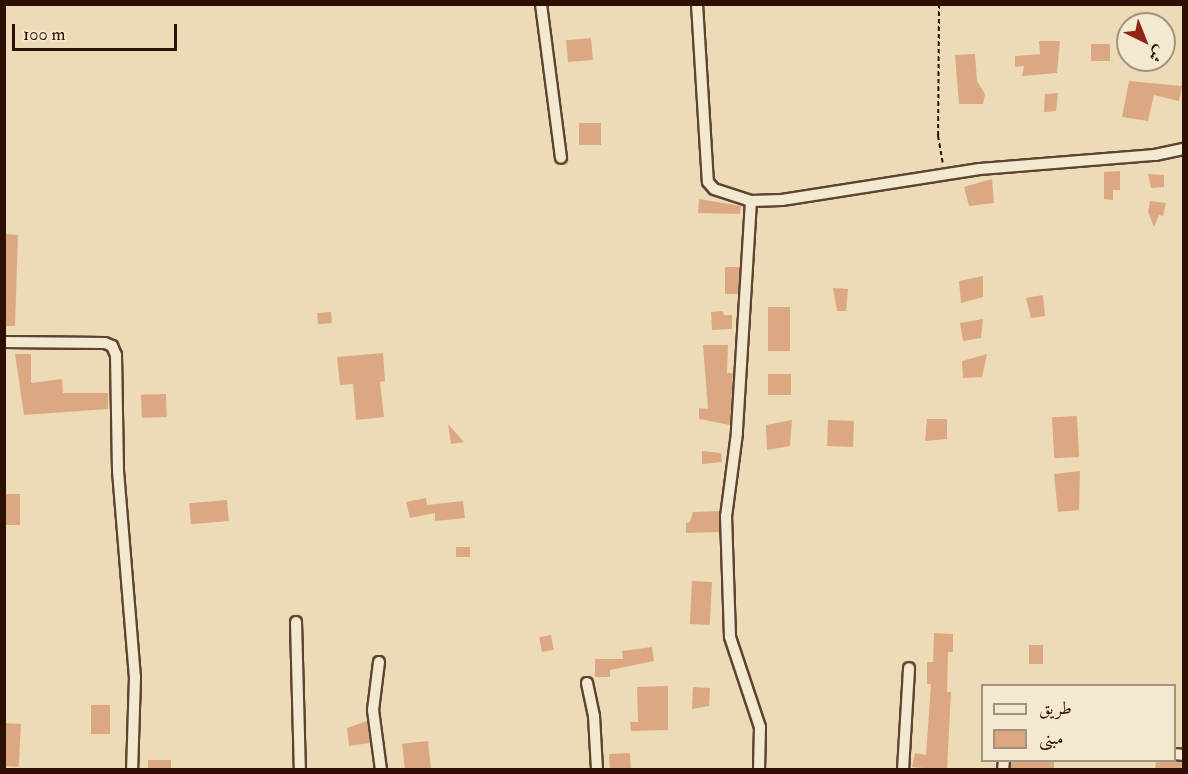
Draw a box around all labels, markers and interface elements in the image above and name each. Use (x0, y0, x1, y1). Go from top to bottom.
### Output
scale bar (15, 12, 180, 50)
north arrow (1116, 12, 1176, 72)
text: 100 m (23, 23, 66, 46)
text: ش (1144, 41, 1170, 66)
legend (981, 684, 1176, 762)
text: طريق (1039, 697, 1072, 720)
text: مبنى (1039, 727, 1064, 750)

